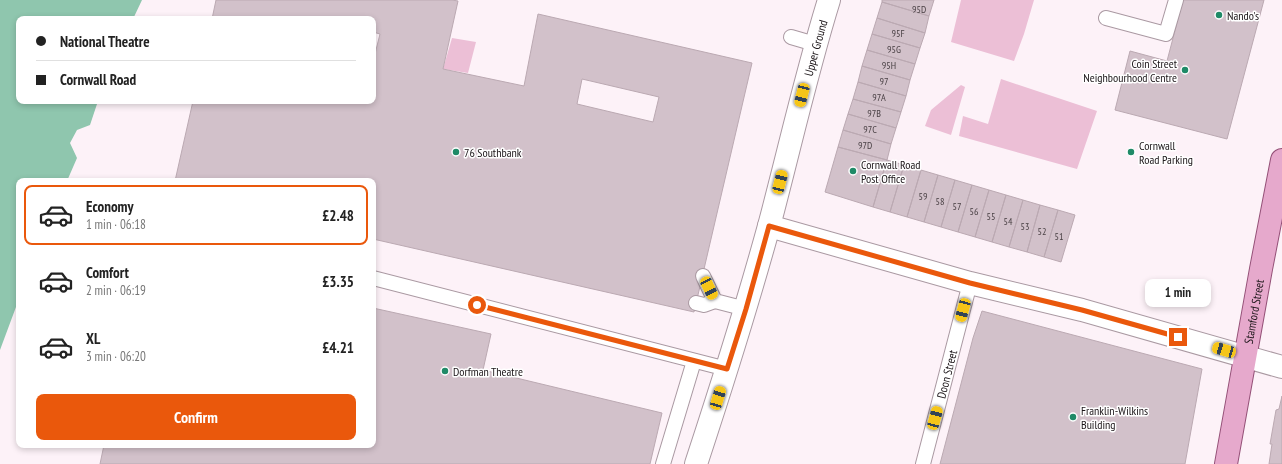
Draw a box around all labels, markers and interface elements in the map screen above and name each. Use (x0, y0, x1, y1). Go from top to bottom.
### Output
house number: 95D (912, 3, 926, 16)
place label: Nando's (1227, 8, 1259, 23)
marker: Nando's (1214, 10, 1224, 20)
street label: Upper Ground (800, 18, 830, 78)
house number: 95F (891, 27, 905, 40)
text: National Theatre (60, 32, 150, 51)
house number: 95G (887, 43, 901, 56)
place label: Coin Street Neighbourhood Centre (1083, 56, 1178, 85)
house number: 95H (882, 59, 896, 72)
marker: Coin Street Neighbourhood Centre (1180, 65, 1190, 75)
text: Cornwall Road (60, 70, 136, 89)
house number: 97 (880, 75, 889, 88)
car (793, 82, 811, 108)
house number: 97A (872, 91, 886, 104)
house number: 97B (867, 107, 881, 120)
house number: 97C (863, 123, 877, 136)
place label: Cornwall Road Parking (1139, 138, 1193, 167)
house number: 97D (858, 139, 872, 152)
place label: 76 Southbank (464, 145, 522, 160)
marker: 76 Southbank (451, 147, 461, 157)
marker: Cornwall Road Parking (1126, 147, 1136, 157)
place label: Cornwall Road Post Office (861, 157, 920, 186)
marker: Cornwall Road Post Office (848, 166, 858, 176)
car (771, 169, 789, 195)
house number: 59 (919, 190, 928, 203)
house number: 58 (936, 195, 945, 208)
icon: car (38, 197, 74, 233)
text: Economy (86, 197, 134, 216)
house number: 57 (953, 200, 962, 213)
house number: 56 (970, 205, 979, 218)
text: £2.48 (322, 206, 354, 225)
house number: 55 (987, 210, 996, 223)
house number: 54 (1004, 215, 1013, 228)
text: 1 min · 06:18 (86, 216, 146, 233)
house number: 53 (1021, 220, 1030, 233)
house number: 52 (1038, 225, 1047, 238)
house number: 51 (1055, 230, 1064, 243)
icon: car (38, 263, 74, 299)
text: Comfort (86, 263, 129, 282)
text: £3.35 (322, 272, 354, 291)
car (698, 275, 720, 301)
street label: Stamford Street (1240, 277, 1267, 345)
callout: 1 min (1145, 279, 1211, 307)
text: 2 min · 06:19 (86, 282, 146, 299)
text: 1 min (1165, 284, 1191, 301)
route start (468, 296, 486, 314)
car (954, 297, 972, 323)
route end (1169, 328, 1187, 346)
icon: car (38, 329, 74, 365)
text: XL (86, 329, 100, 348)
text: £4.21 (322, 338, 354, 357)
car (1211, 341, 1237, 359)
text: 3 min · 06:20 (86, 348, 146, 365)
street label: Doon Street (933, 348, 960, 400)
place label: Dorfman Theatre (453, 364, 523, 379)
marker: Dorfman Theatre (440, 366, 450, 376)
car (709, 385, 727, 411)
button: Confirm (36, 394, 356, 440)
place label: Franklin-Wilkins Building (1081, 403, 1148, 432)
car (926, 405, 944, 431)
marker: Franklin-Wilkins Building (1068, 412, 1078, 422)

